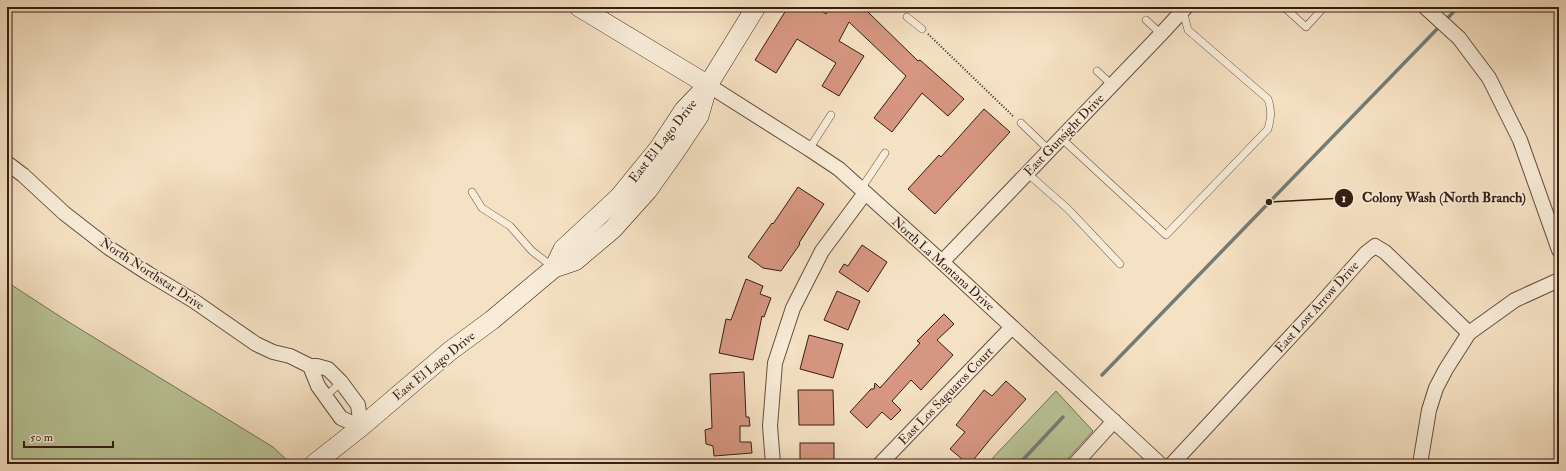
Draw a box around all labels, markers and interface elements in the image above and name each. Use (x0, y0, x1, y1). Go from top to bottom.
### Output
street label: East Gunsight Drive (1021, 90, 1108, 179)
street label: East El Lago Drive (625, 96, 701, 186)
callout: Colony Wash (North Branch) (1334, 185, 1534, 211)
text: Colony Wash (North Branch) (1362, 189, 1526, 207)
text: 1 (1342, 191, 1346, 206)
street label: North La Montana Drive (888, 214, 998, 315)
street label: North Northstar Drive (97, 234, 208, 314)
street label: East Lost Arrow Drive (1272, 257, 1363, 356)
street label: East El Lago Drive (390, 327, 479, 404)
street label: East Los Saguaros Court (895, 344, 997, 448)
scale bar (24, 423, 113, 449)
text: 50 m (30, 430, 54, 445)

